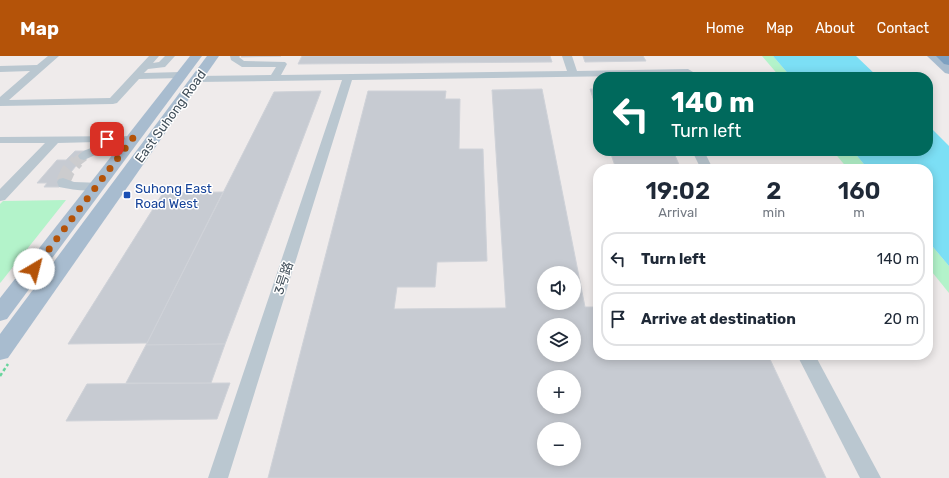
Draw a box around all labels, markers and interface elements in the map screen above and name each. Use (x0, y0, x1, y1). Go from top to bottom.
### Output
text: Map (20, 17, 59, 40)
text: Home (706, 20, 744, 37)
text: Map (766, 20, 793, 37)
text: About (815, 20, 855, 37)
text: Contact (877, 20, 929, 37)
street label: East Suhong Road (132, 67, 210, 166)
text: 140 m (671, 86, 755, 119)
icon: left (605, 88, 657, 140)
text: Turn left (671, 120, 741, 142)
pin (90, 122, 124, 156)
icon: arrive (96, 128, 118, 150)
text: 19:02 (645, 177, 710, 205)
text: 2 (766, 177, 781, 205)
text: 160 (838, 177, 880, 205)
place label: Suhong East Road West (135, 181, 212, 211)
marker: Suhong East Road West (122, 190, 132, 200)
text: Arrival (658, 205, 697, 220)
text: min (763, 205, 785, 220)
text: m (853, 205, 865, 220)
position arrow (13, 248, 55, 290)
icon: left (607, 248, 629, 270)
text: Turn left (641, 250, 706, 268)
text: 140 m (877, 250, 919, 268)
street label: 3号路 (271, 260, 296, 297)
map controls (537, 266, 581, 466)
button: sound (537, 266, 581, 310)
icon: arrive (607, 308, 629, 330)
text: Arrive at destination (641, 310, 796, 328)
text: 20 m (884, 310, 919, 328)
button: layers (537, 318, 581, 362)
button: + (537, 370, 581, 414)
button: − (537, 422, 581, 466)

